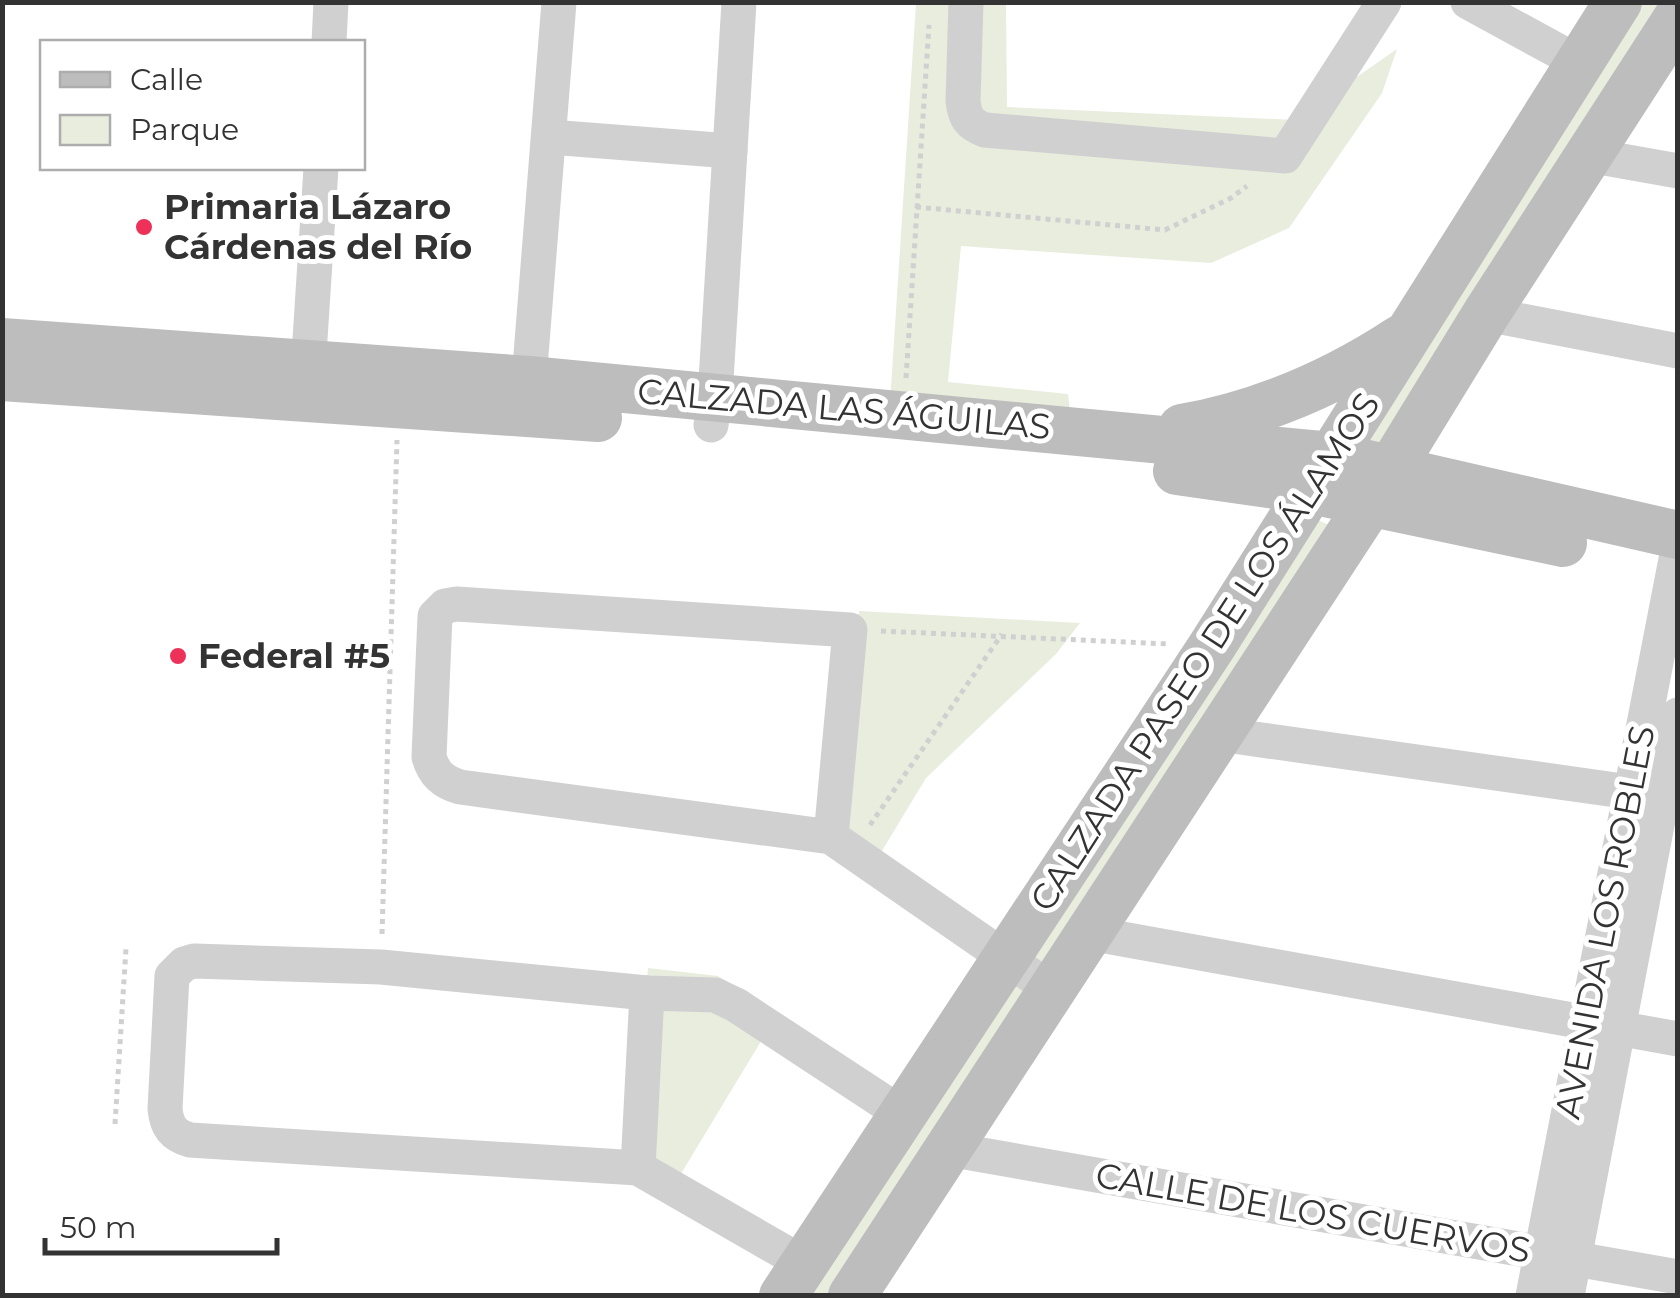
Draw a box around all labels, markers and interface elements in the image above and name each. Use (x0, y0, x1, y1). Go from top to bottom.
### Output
legend (40, 40, 365, 170)
text: Calle (130, 61, 203, 98)
text: Parque (130, 111, 239, 148)
place label: Primaria Lázaro Cárdenas del Río (164, 185, 472, 268)
marker: Primaria Lázaro Cárdenas del Río (133, 216, 155, 238)
street label: CALZADA LAS ÁGUILAS (636, 369, 1052, 448)
street label: CALZADA PASEO DE LOS ÁLAMOS (1021, 384, 1389, 919)
place label: Federal #5 (198, 634, 390, 677)
marker: Federal #5 (167, 645, 189, 667)
street label: AVENIDA LOS ROBLES (1545, 722, 1664, 1122)
street label: CALLE DE LOS CUERVOS (1092, 1153, 1534, 1272)
scale bar (45, 1193, 278, 1255)
text: 50 m (60, 1209, 137, 1246)

